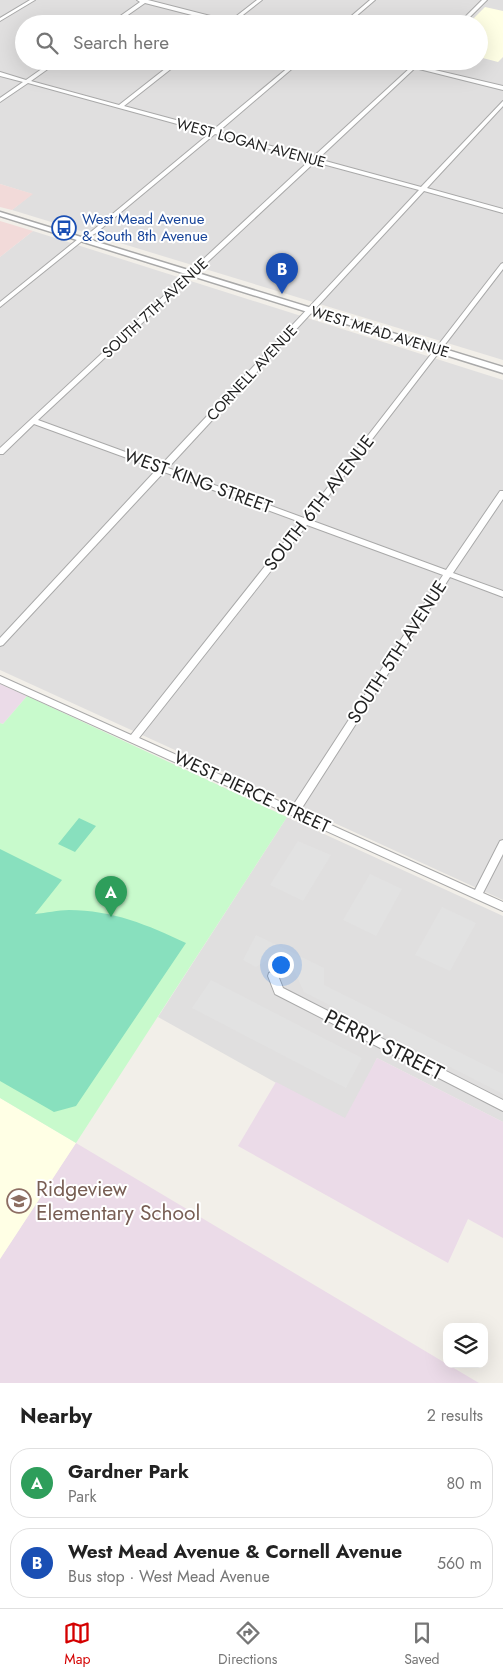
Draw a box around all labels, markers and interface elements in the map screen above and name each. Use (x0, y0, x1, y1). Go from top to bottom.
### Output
search box (15, 15, 488, 70)
icon: search (33, 29, 61, 57)
text: Search here (73, 29, 169, 56)
street label: WEST LOGAN AVENUE (174, 112, 328, 174)
place label: West Mead Avenue & South 8th Avenue (82, 208, 208, 247)
bus stop icon: West Mead Avenue & South 8th Avenue (51, 215, 77, 241)
street label: SOUTH 7TH AVENUE (97, 253, 213, 363)
pin: B (266, 253, 298, 294)
street label: WEST MEAD AVENUE (308, 300, 452, 364)
street label: CORNELL AVENUE (202, 320, 302, 426)
street label: SOUTH 6TH AVENUE (258, 430, 380, 576)
street label: WEST KING STREET (120, 442, 276, 520)
street label: SOUTH 5TH AVENUE (341, 575, 453, 729)
street label: WEST PIERCE STREET (170, 744, 335, 840)
pin: A (95, 876, 127, 917)
your location (268, 952, 294, 978)
street label: PERRY STREET (319, 1002, 449, 1088)
place label: Ridgeview Elementary School (36, 1174, 200, 1228)
school or university icon: Ridgeview Elementary School (6, 1188, 32, 1214)
map controls (443, 1323, 488, 1368)
button: layers (443, 1323, 488, 1368)
text: Nearby (20, 1401, 92, 1431)
text: 2 results (427, 1404, 483, 1427)
text: Gardner Park (68, 1458, 189, 1485)
text: A (31, 1472, 43, 1495)
text: 80 m (446, 1472, 482, 1495)
text: Park (68, 1485, 97, 1508)
text: West Mead Avenue & Cornell Avenue (68, 1538, 402, 1565)
text: B (32, 1552, 42, 1575)
text: 560 m (437, 1552, 482, 1575)
text: Bus stop · West Mead Avenue (68, 1565, 270, 1588)
tab: Map (63, 1619, 91, 1669)
tab: Directions (218, 1619, 277, 1669)
tab: Saved (404, 1619, 440, 1669)

